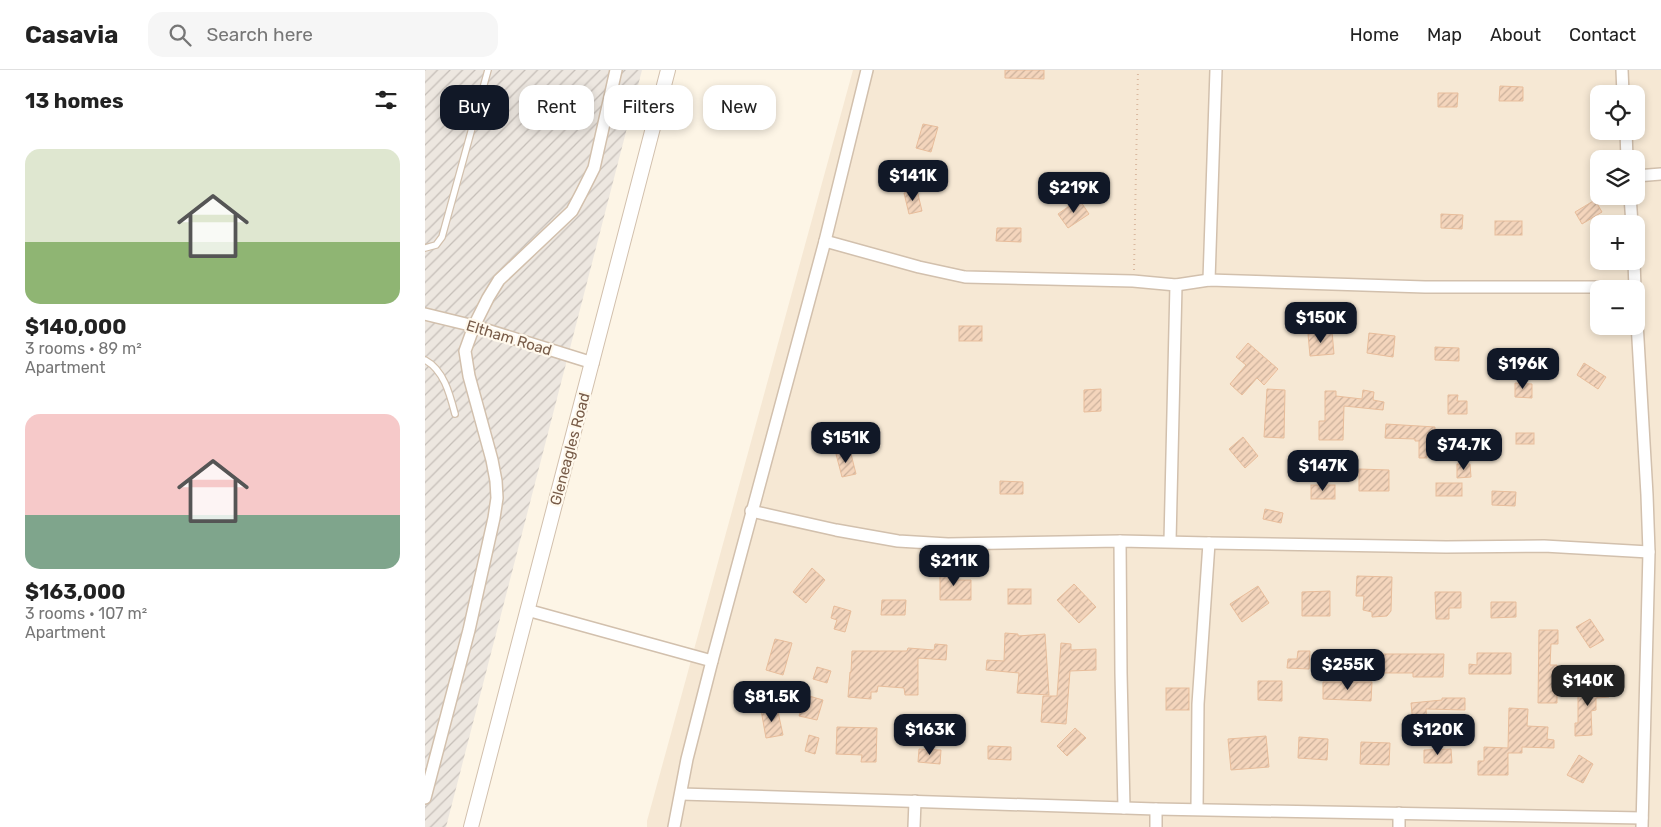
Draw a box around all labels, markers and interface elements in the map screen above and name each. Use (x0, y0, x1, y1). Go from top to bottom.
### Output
search box (148, 12, 498, 57)
text: Casavia (25, 21, 118, 49)
icon: search (166, 21, 194, 49)
text: Search here (206, 23, 313, 46)
text: Home (1350, 24, 1399, 46)
text: Map (1427, 24, 1462, 46)
text: About (1490, 24, 1541, 46)
text: Contact (1569, 24, 1636, 46)
chip: Buy (440, 85, 509, 130)
chip: Rent (519, 85, 594, 130)
chip: Filters (604, 85, 693, 130)
chip: New (703, 85, 776, 130)
map controls (1590, 85, 1645, 335)
button: locate (1590, 85, 1645, 140)
icon: filters (372, 86, 400, 114)
text: 13 homes (25, 88, 124, 113)
button: layers (1590, 150, 1645, 205)
pin: $141K (878, 160, 948, 202)
text: $141K (889, 166, 937, 185)
pin: $219K (1039, 172, 1109, 214)
text: $219K (1049, 178, 1099, 197)
icon: home (168, 181, 258, 271)
button: + (1590, 215, 1645, 270)
button: − (1590, 280, 1645, 335)
pin: $150K (1286, 302, 1356, 344)
text: $150K (1296, 308, 1346, 327)
text: $140,000 (25, 314, 126, 339)
street label: Eltham Road (464, 316, 554, 360)
text: 3 rooms · 89 m² (25, 339, 142, 358)
pin: $196K (1488, 348, 1558, 390)
text: $196K (1498, 354, 1548, 373)
text: Apartment (25, 358, 105, 377)
street label: Gleneagles Road (546, 391, 594, 507)
pin: $151K (811, 422, 881, 464)
text: $151K (822, 428, 870, 447)
pin: $74.7K (1423, 428, 1505, 471)
text: $74.7K (1437, 435, 1491, 454)
icon: home (168, 446, 258, 536)
pin: $147K (1288, 450, 1358, 492)
text: $147K (1299, 456, 1347, 475)
pin: $211K (919, 544, 989, 587)
text: $211K (930, 551, 978, 570)
text: $163,000 (25, 579, 126, 604)
text: 3 rooms · 107 m² (25, 604, 147, 623)
text: Apartment (25, 623, 105, 642)
pin: $255K (1313, 648, 1383, 691)
text: $255K (1322, 655, 1374, 674)
pin: $140K (1553, 664, 1623, 707)
text: $140K (1562, 671, 1614, 690)
pin: $81.5K (731, 680, 813, 723)
text: $81.5K (745, 687, 799, 706)
pin: $163K (895, 714, 965, 756)
pin: $120K (1403, 714, 1473, 756)
text: $163K (905, 720, 955, 739)
text: $120K (1413, 720, 1463, 739)

